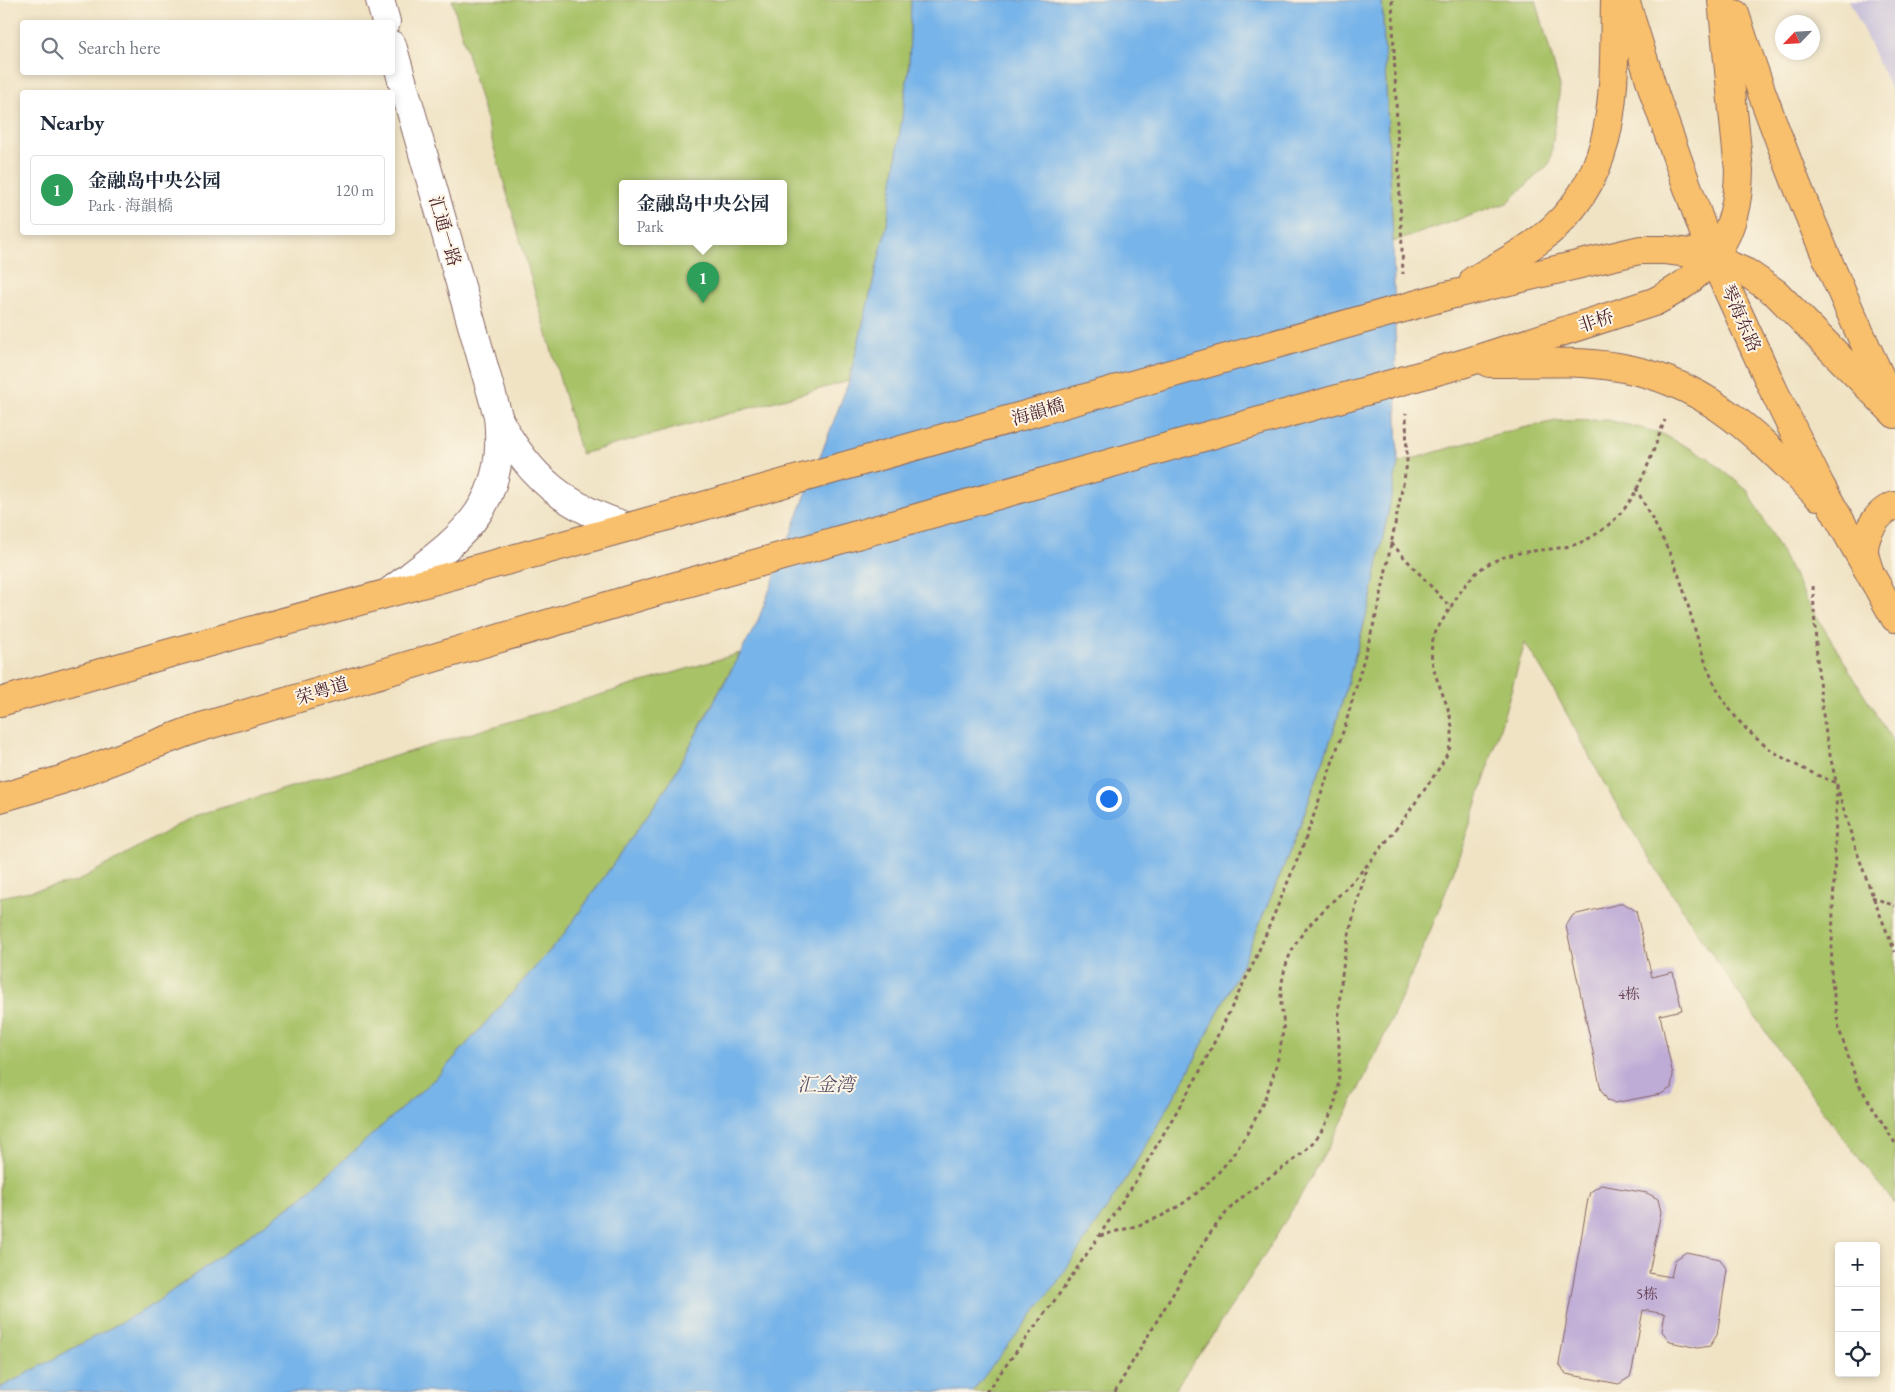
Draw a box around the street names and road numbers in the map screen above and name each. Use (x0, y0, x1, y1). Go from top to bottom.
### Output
street label: 汇通一路 (425, 193, 466, 269)
street label: 琴海东路 (1716, 280, 1767, 355)
street label: 非桥 (1575, 304, 1617, 337)
street label: 海韻橋 (1009, 393, 1067, 430)
street label: 荣粤道 (293, 672, 351, 709)

